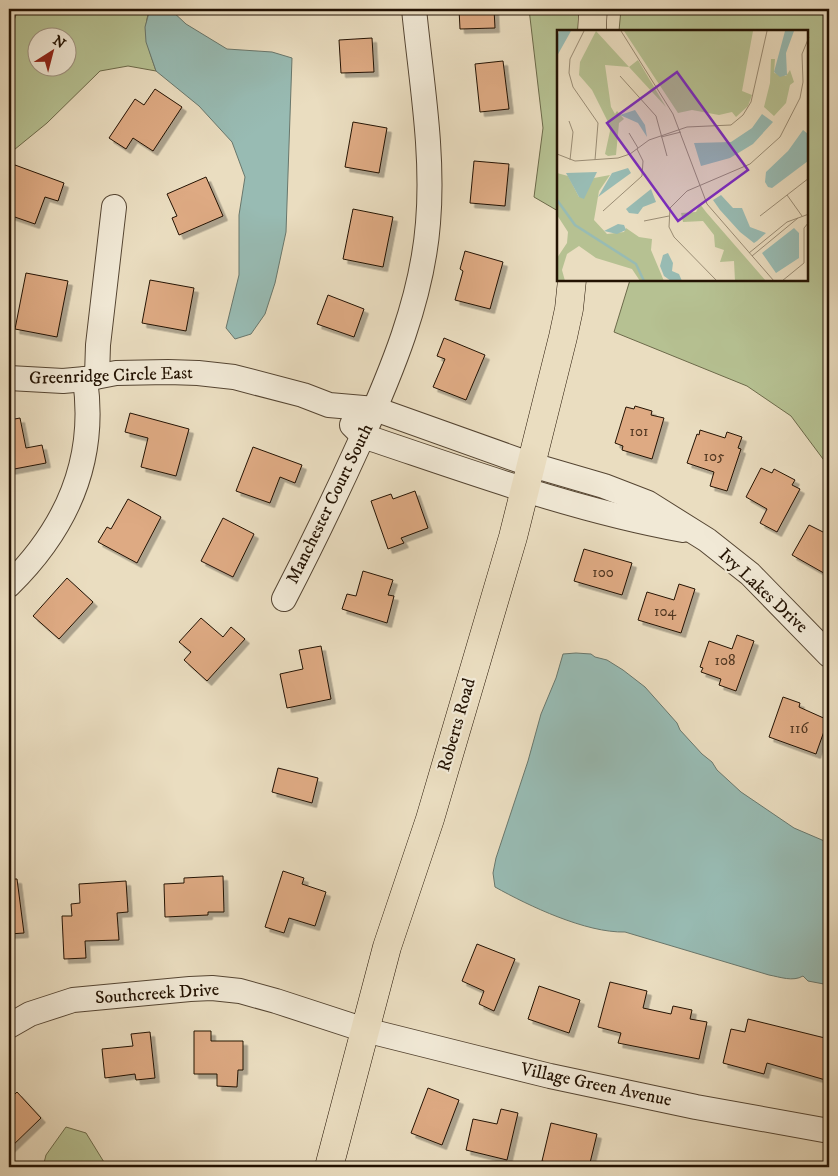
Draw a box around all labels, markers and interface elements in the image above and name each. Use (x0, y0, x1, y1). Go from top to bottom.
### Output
north arrow (28, 28, 78, 78)
inset map (557, 30, 808, 281)
text: N (49, 32, 69, 53)
street label: Greenridge Circle East (29, 362, 193, 390)
street label: Manchester Court South (282, 420, 379, 588)
house number: 101 (630, 422, 648, 441)
house number: 105 (704, 447, 725, 466)
street label: Ivy Lakes Drive (714, 544, 812, 638)
house number: 100 (592, 563, 614, 582)
house number: 104 (654, 602, 676, 621)
house number: 108 (714, 651, 736, 670)
street label: Roberts Road (433, 676, 481, 774)
house number: 116 (790, 719, 810, 738)
street label: Southcreek Drive (94, 979, 220, 1009)
street label: Village Green Avenue (518, 1058, 674, 1112)

